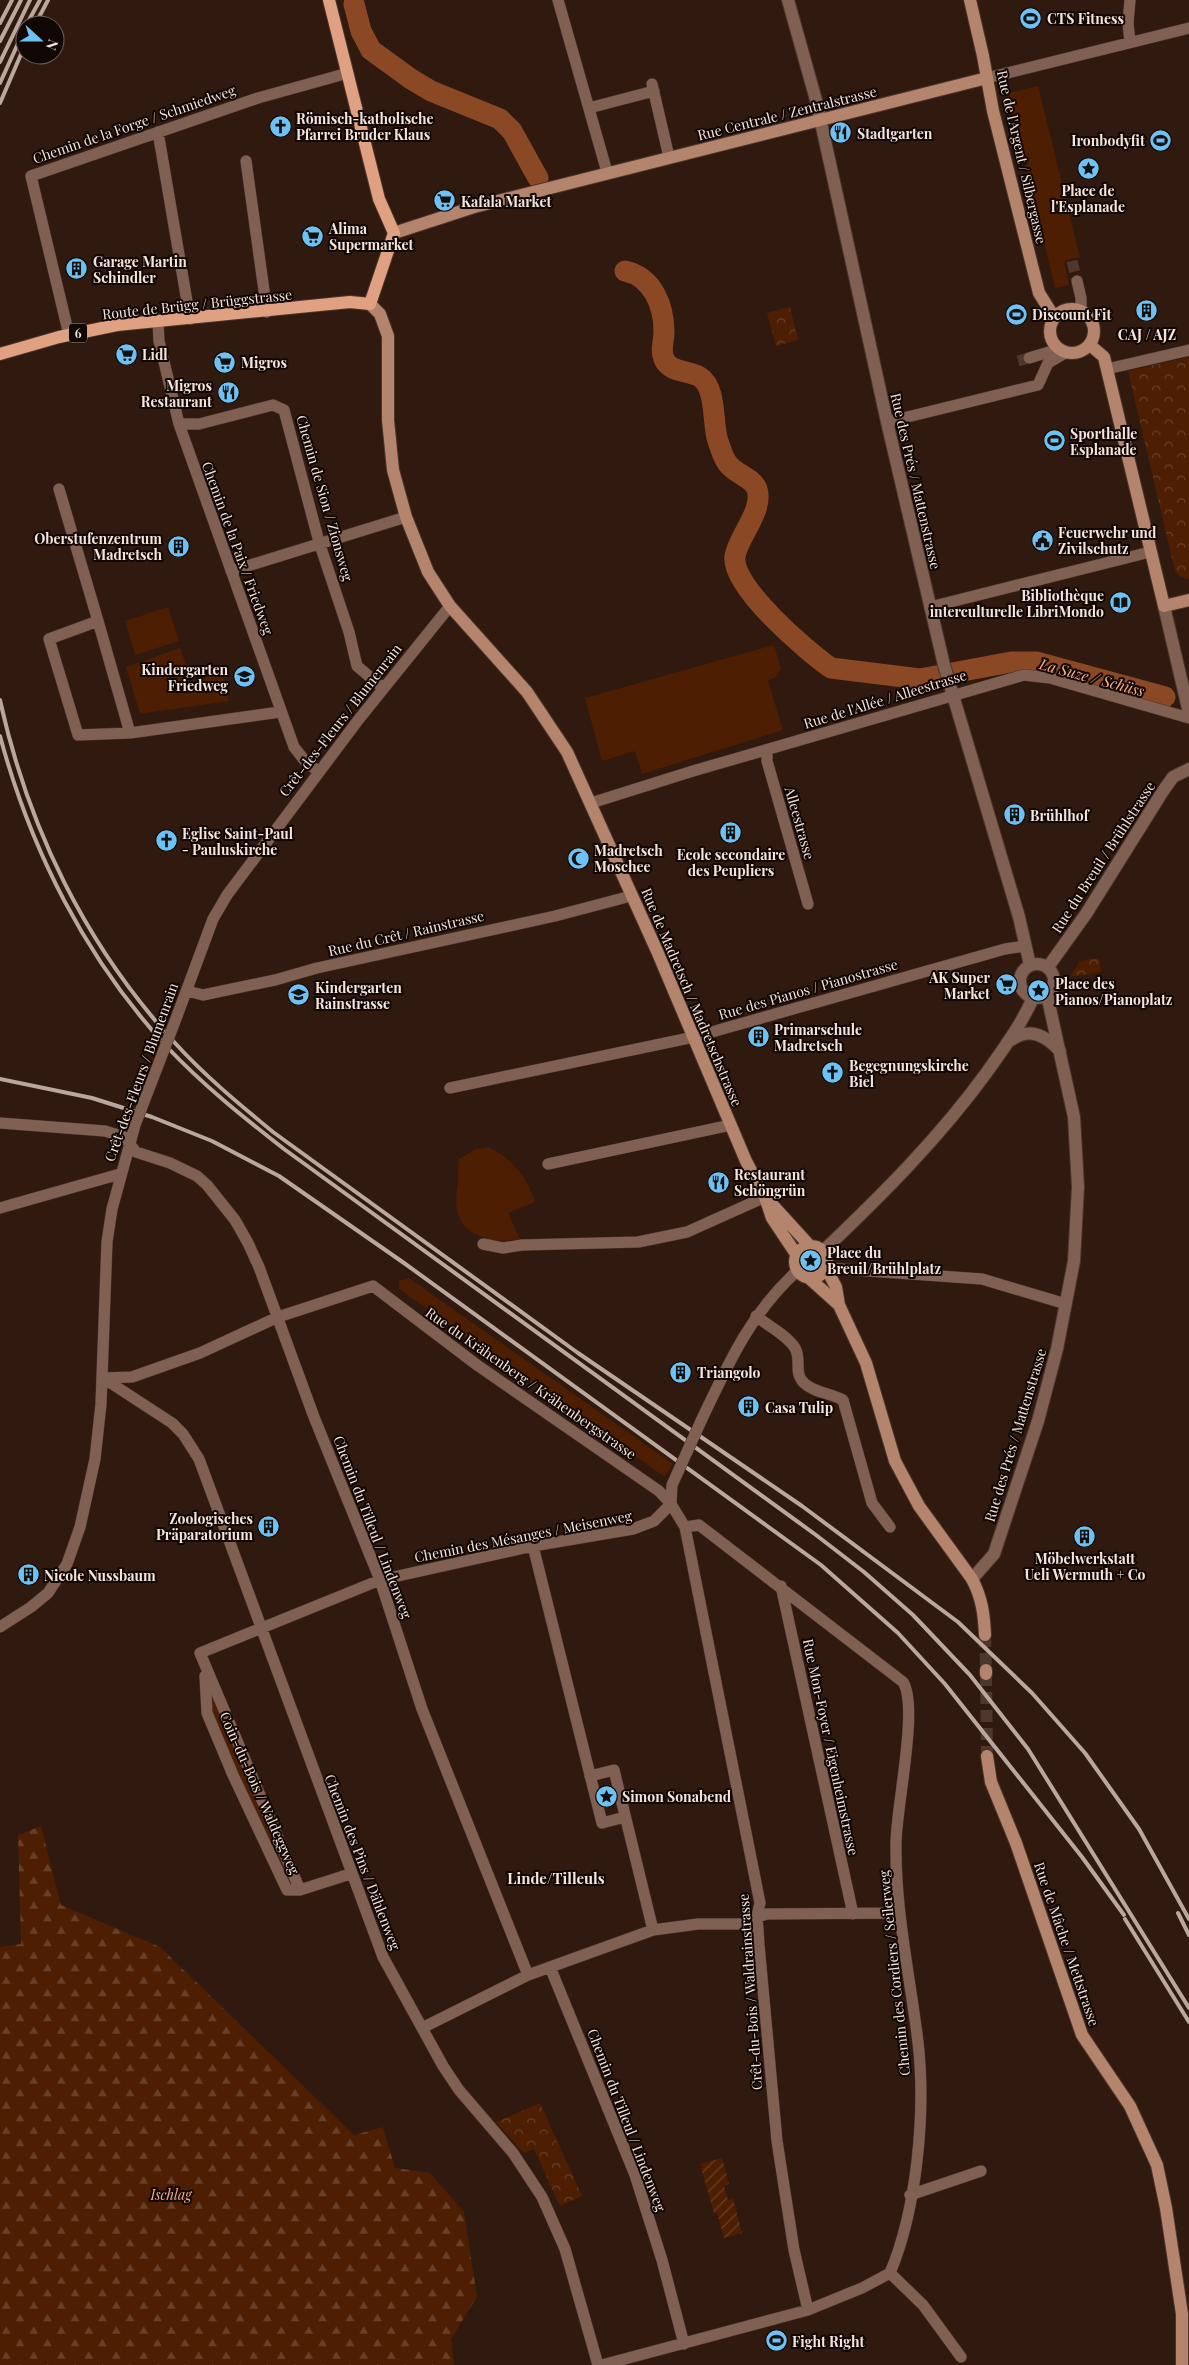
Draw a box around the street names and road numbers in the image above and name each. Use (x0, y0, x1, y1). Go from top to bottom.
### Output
street label: Rue de l'Argent / Silbergasse (993, 68, 1051, 246)
street label: Chemin de la Forge / Schmiedweg (30, 80, 239, 168)
street label: Rue Centrale / Zentralstrasse (695, 82, 879, 144)
street label: Route de Brügg / Brüggstrasse (101, 285, 293, 323)
road number: 6 (69, 323, 87, 342)
street label: Rue des Prés / Mattenstrasse (886, 391, 946, 571)
street label: Chemin de Sion / Zionsweg (292, 413, 358, 584)
street label: Chemin de la Paix / Friedweg (198, 459, 278, 638)
street label: Crêt-des-Fleurs / Blumenrain (274, 639, 406, 800)
street label: Rue de l'Allée / Alleestrasse (801, 665, 969, 733)
street label: Rue du Breuil / Brühlstrasse (1047, 778, 1159, 936)
street label: Alleestrasse (780, 783, 819, 862)
street label: Rue de Madretsch / Madretschstrasse (637, 885, 747, 1109)
street label: Rue du Crêt / Rainstrasse (326, 906, 486, 960)
street label: Rue des Pianos / Pianostrasse (716, 954, 900, 1024)
street label: Crêt-des-Fleurs / Blumenrain (100, 979, 182, 1164)
street label: Rue du Krähenberg / Krähenbergstrasse (422, 1303, 640, 1463)
street label: Rue des Prés / Mattenstrasse (980, 1346, 1050, 1524)
street label: Chemin du Tilleul / Lindenweg (329, 1433, 417, 1622)
street label: Chemin des Mésanges / Meisenweg (413, 1505, 634, 1566)
street label: Rue Mon-Foyer / Eigenheimstrasse (799, 1637, 863, 1857)
street label: Coin-du-Bois / Waldeggweg (216, 1709, 305, 1878)
street label: Chemin des Pins / Dählenweg (321, 1771, 406, 1953)
street label: Rue de Mâche / Mettstrasse (1030, 1859, 1104, 2029)
street label: Chemin des Cordiers / Seilerweg (874, 1869, 914, 2077)
street label: Crêt-du-Bois / Waldrainstrasse (734, 1893, 766, 2091)
street label: Chemin du Tilleul / Lindenweg (583, 2026, 671, 2215)

